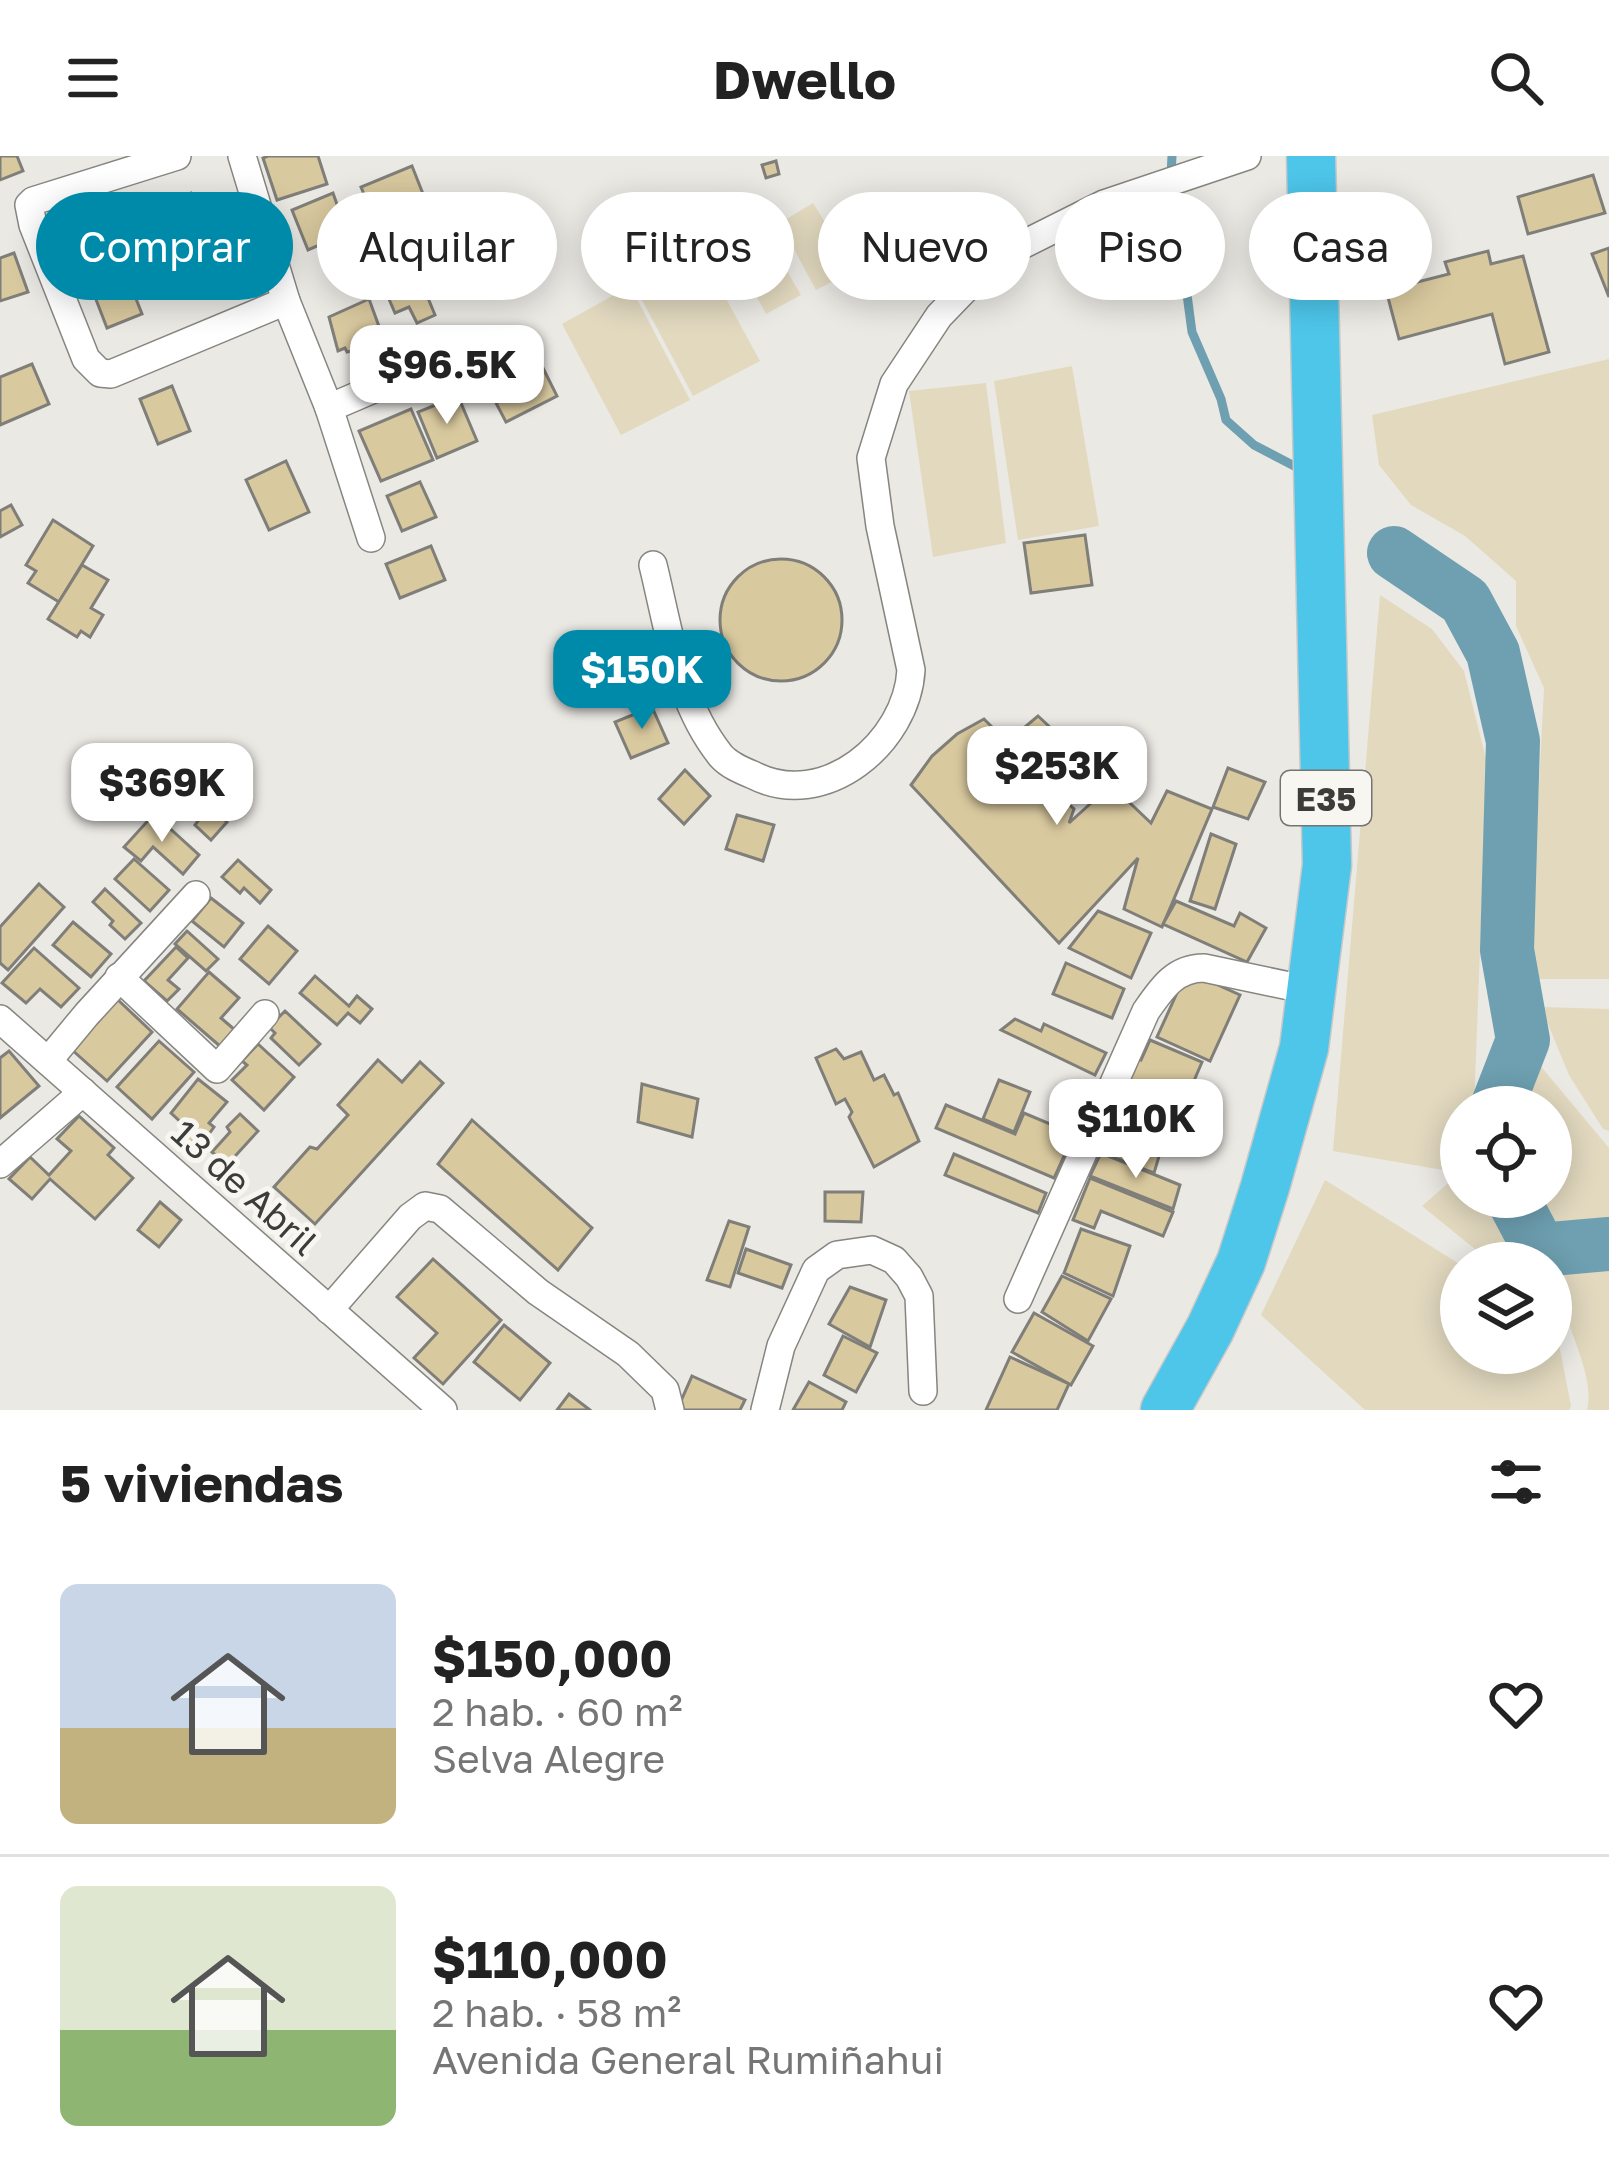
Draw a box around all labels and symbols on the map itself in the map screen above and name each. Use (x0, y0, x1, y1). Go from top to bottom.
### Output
pin: $96.5K (349, 325, 545, 427)
pin: $150K (558, 630, 726, 732)
pin: $253K (973, 726, 1141, 828)
pin: $369K (78, 743, 246, 845)
road number: E35 (1281, 771, 1371, 825)
pin: $110K (1052, 1079, 1220, 1181)
street label: 13 de Abril (163, 1110, 327, 1264)

